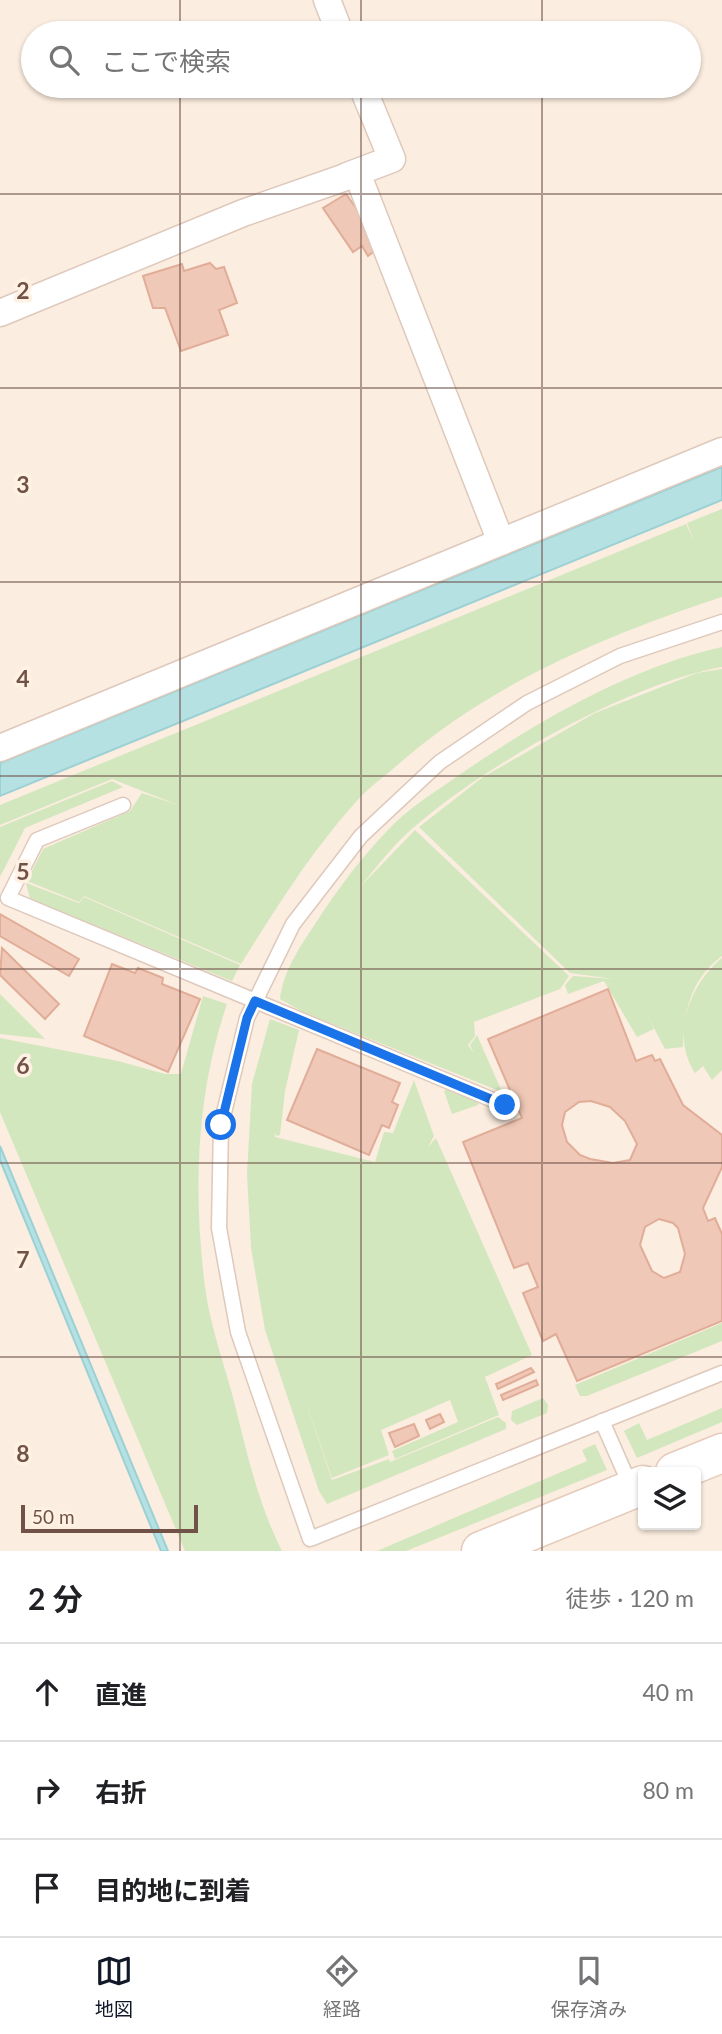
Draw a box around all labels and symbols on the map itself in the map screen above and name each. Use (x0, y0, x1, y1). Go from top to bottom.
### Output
text: 2 (16, 276, 30, 304)
text: 3 (16, 470, 30, 498)
text: 4 (16, 664, 30, 692)
text: 5 (16, 857, 30, 885)
text: 6 (16, 1051, 30, 1079)
route end (489, 1089, 520, 1120)
route start (205, 1109, 236, 1140)
text: 7 (16, 1245, 30, 1273)
text: 8 (16, 1439, 30, 1467)
scale bar (21, 1502, 198, 1534)

